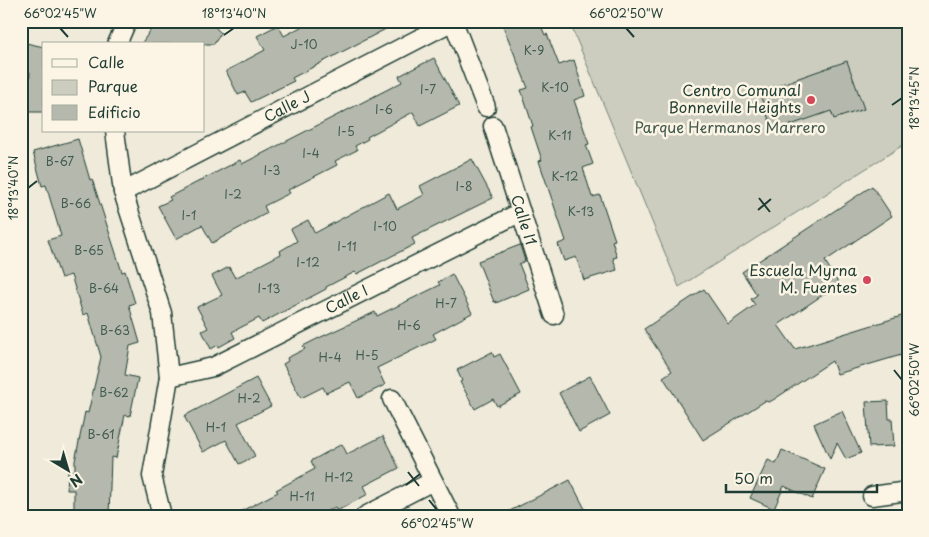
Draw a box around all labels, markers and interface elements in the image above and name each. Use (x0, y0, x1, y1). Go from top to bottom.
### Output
text: 66°02'45"W (23, 4, 97, 22)
text: 18°13'40"N (202, 4, 266, 22)
text: 66°02'50"W (589, 4, 664, 22)
house number: J-10 (290, 35, 318, 53)
house number: K-9 (524, 41, 544, 59)
legend (42, 42, 205, 132)
text: Calle (88, 50, 125, 73)
text: 18°13'45"N (905, 66, 923, 130)
text: Parque (88, 74, 138, 97)
house number: K-10 (541, 78, 569, 96)
place label: Centro Comunal Bonneville Heights (669, 78, 801, 118)
house number: I-7 (420, 80, 436, 98)
street label: Calle J (259, 84, 314, 127)
marker: Centro Comunal Bonneville Heights (805, 94, 817, 106)
text: Edificio (88, 100, 141, 123)
house number: I-6 (375, 100, 393, 118)
park label: Parque Hermanos Marrero (634, 115, 826, 138)
house number: I-5 (337, 122, 355, 140)
house number: K-11 (548, 126, 572, 144)
house number: I-4 (302, 144, 320, 162)
house number: B-67 (46, 152, 74, 170)
text: 18°13'40"N (4, 156, 22, 220)
house number: I-3 (263, 161, 281, 179)
house number: K-12 (551, 167, 579, 185)
house number: I-8 (456, 177, 473, 195)
house number: I-2 (224, 185, 242, 203)
street label: Calle I1 (506, 191, 544, 248)
house number: B-66 (61, 194, 91, 212)
house number: K-13 (568, 202, 594, 220)
house number: I-1 (182, 206, 196, 224)
house number: I-10 (373, 217, 397, 235)
house number: I-11 (337, 237, 357, 255)
house number: B-65 (74, 241, 104, 259)
house number: I-12 (296, 253, 320, 271)
place label: Escuela Myrna M. Fuentes (749, 258, 858, 298)
marker: Escuela Myrna M. Fuentes (861, 274, 873, 286)
street label: Calle I (321, 278, 372, 319)
house number: B-64 (89, 279, 119, 297)
house number: I-13 (258, 279, 280, 297)
house number: H-7 (435, 294, 457, 312)
house number: H-6 (397, 316, 421, 334)
house number: B-63 (100, 321, 130, 339)
text: 66°02'50"W (905, 342, 923, 417)
house number: H-5 (356, 346, 378, 364)
house number: H-4 (318, 348, 342, 366)
house number: B-62 (99, 383, 129, 401)
house number: H-2 (237, 389, 261, 407)
house number: H-1 (206, 418, 226, 436)
house number: B-61 (87, 425, 115, 443)
north arrow (42, 444, 92, 494)
scale bar (726, 462, 878, 494)
text: 50 m (734, 466, 773, 489)
house number: H-12 (325, 468, 353, 486)
text: N (65, 469, 87, 492)
house number: H-11 (289, 487, 315, 505)
text: 66°02'45"W (400, 514, 474, 532)

